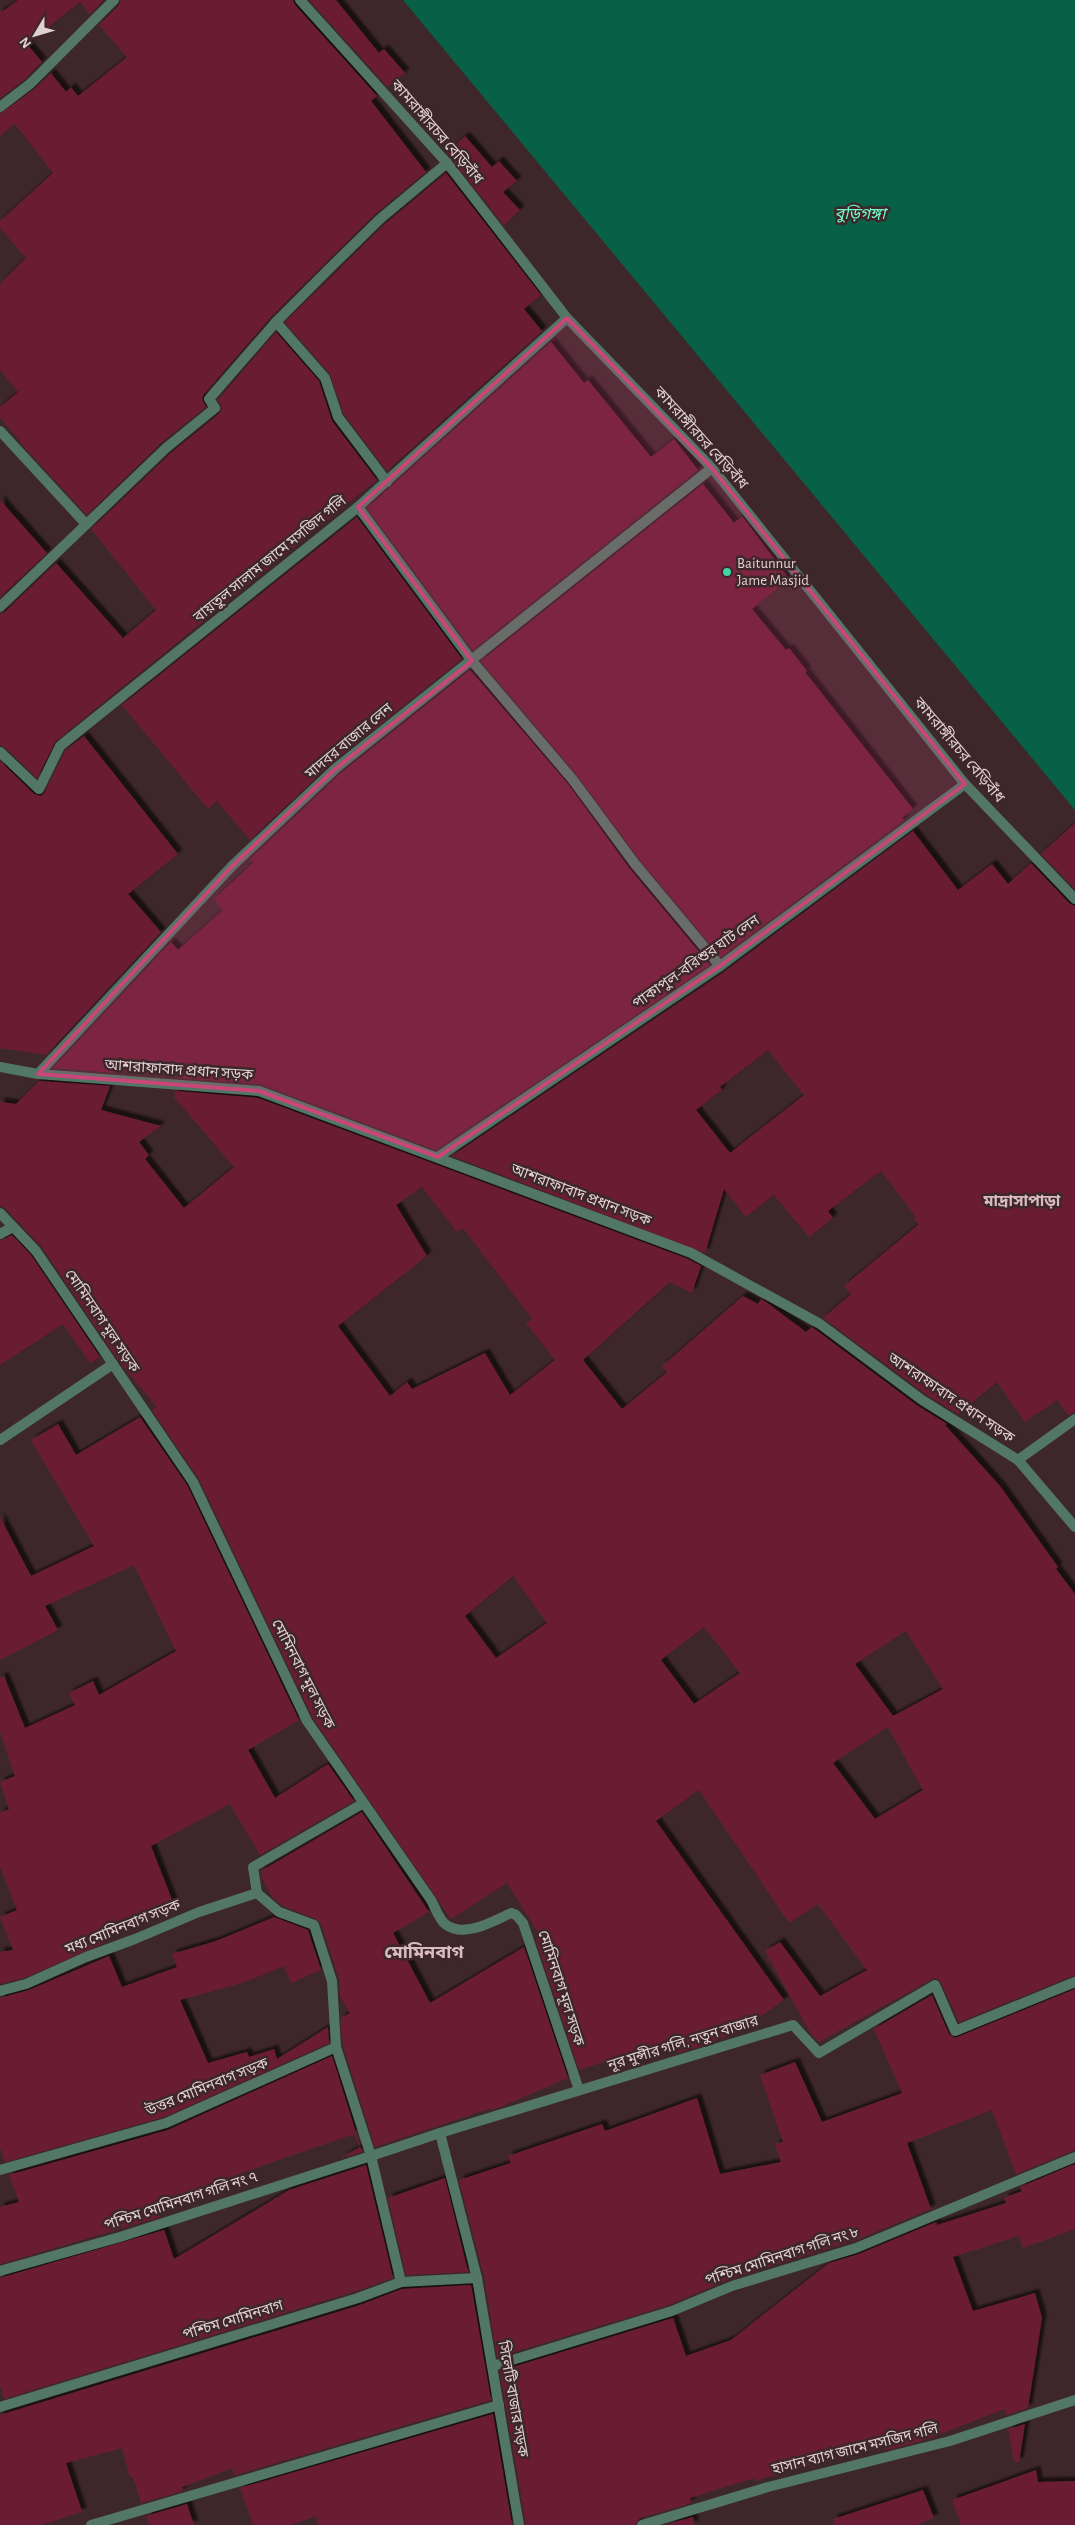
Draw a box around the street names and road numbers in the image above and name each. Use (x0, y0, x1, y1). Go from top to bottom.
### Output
street label: কামরাঙ্গীরচর বেড়িবাঁধ (387, 75, 488, 187)
street label: কামরাঙ্গীরচর বেড়িবাঁধ (651, 382, 753, 493)
street label: বায়তুল সালাম জামে মসজিদ গলি (190, 492, 351, 627)
street label: কামরাঙ্গীরচর বেড়িবাঁধ (910, 693, 1009, 806)
street label: মাদবর বাজার লেন (302, 700, 396, 782)
street label: পাকাপুল-বরিশুর ঘাট লেন (629, 911, 764, 1012)
street label: আশরাফাবাদ প্রধান সড়ক (103, 1057, 255, 1083)
street label: আশরাফাবাদ প্রধান সড়ক (508, 1161, 654, 1229)
street label: মোমিনবাগ মূল সড়ক (61, 1266, 143, 1376)
street label: আশরাফাবাদ প্রধান সড়ক (884, 1350, 1018, 1446)
street label: মোমিনবাগ মূল সড়ক (268, 1616, 338, 1732)
street label: মধ্য মোমিনবাগ সড়ক (62, 1896, 184, 1957)
street label: মোমিনবাগ মূল সড়ক (534, 1928, 588, 2049)
street label: নূর মুন্সীর গলি, নতুন বাজার (605, 2012, 761, 2074)
street label: উত্তর মোমিনবাগ সড়ক (142, 2054, 271, 2119)
street label: পশ্চিম মোমিনবাগ গলি নং ৭ (102, 2168, 260, 2233)
street label: পশ্চিম মোমিনবাগ গলি নং ৮ (703, 2223, 861, 2288)
street label: পশ্চিম মোমিনবাগ (181, 2297, 285, 2342)
street label: সিলেটি বাজার সড়ক (495, 2339, 532, 2459)
street label: হাসান ব্যাগ জামে মসজিদ গলি (769, 2420, 941, 2477)

